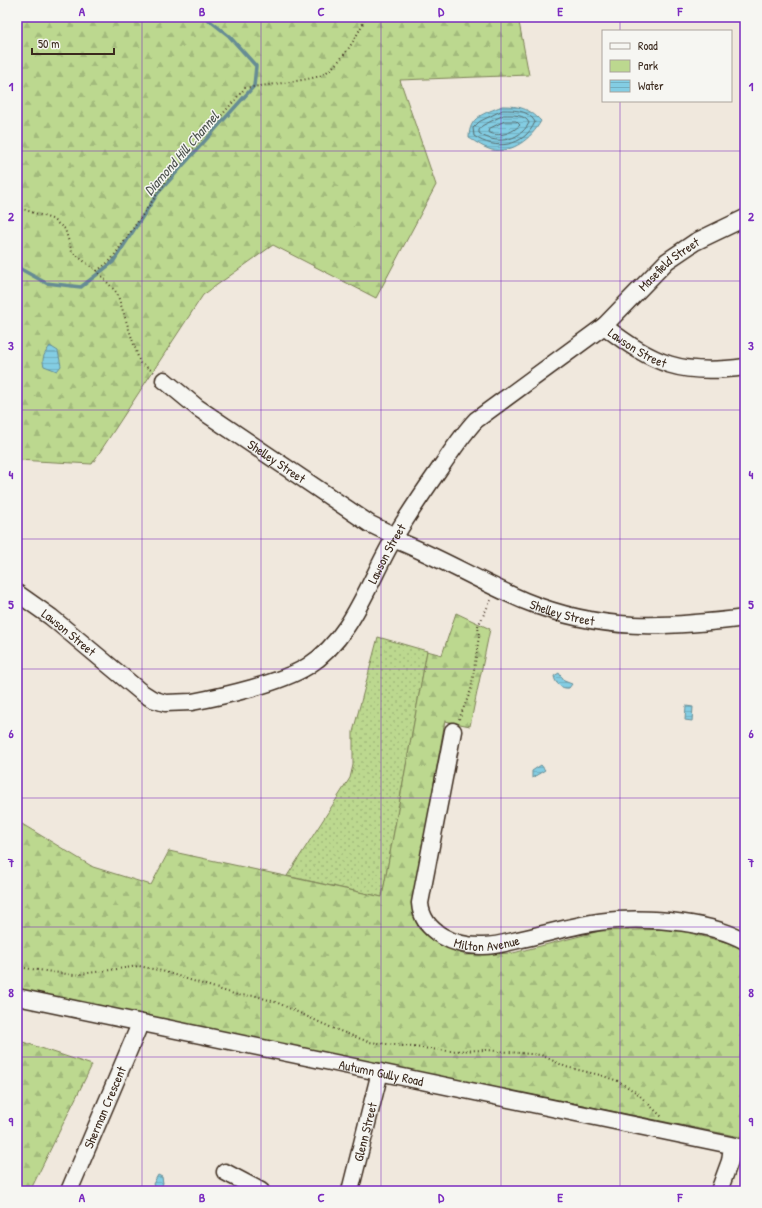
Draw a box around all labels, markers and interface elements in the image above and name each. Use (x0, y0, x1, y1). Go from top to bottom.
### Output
text: A (79, 2, 86, 20)
text: B (199, 2, 206, 20)
text: C (317, 2, 325, 20)
text: D (438, 2, 445, 20)
text: E (557, 2, 563, 20)
text: F (677, 2, 684, 20)
scale bar (32, 30, 114, 56)
legend (602, 30, 732, 102)
text: 50 m (38, 35, 59, 52)
text: Road (638, 37, 658, 54)
text: Park (638, 57, 658, 74)
text: 1 (9, 77, 14, 95)
text: Water (638, 77, 664, 94)
text: 1 (749, 77, 754, 95)
water label: Diamond Hill Channel (139, 106, 224, 199)
text: 2 (8, 207, 15, 225)
text: 2 (748, 207, 755, 225)
street label: Masefield Street (634, 232, 702, 295)
street label: Lawson Street (605, 323, 670, 372)
text: 3 (8, 336, 14, 354)
text: 3 (748, 336, 754, 354)
street label: Shelley Street (244, 435, 310, 487)
text: 4 (9, 465, 14, 483)
text: 4 (749, 465, 754, 483)
street label: Lawson Street (363, 520, 410, 587)
text: 5 (8, 595, 14, 613)
street label: Shelley Street (527, 595, 596, 630)
text: 5 (748, 595, 754, 613)
street label: Lawson Street (38, 604, 100, 660)
text: 6 (8, 724, 14, 742)
text: 6 (748, 724, 754, 742)
text: 7 (7, 853, 15, 871)
text: 7 (747, 853, 755, 871)
street label: Milton Avenue (452, 931, 521, 955)
text: 8 (8, 983, 14, 1001)
text: 8 (748, 983, 754, 1001)
street label: Autumn Gully Road (337, 1055, 425, 1090)
street label: Sherman Crescent (79, 1063, 130, 1151)
street label: Glenn Street (349, 1100, 381, 1163)
text: 9 (9, 1112, 14, 1130)
text: 9 (749, 1112, 754, 1130)
text: A (79, 1188, 86, 1206)
text: B (199, 1188, 206, 1206)
text: C (317, 1188, 325, 1206)
text: D (438, 1188, 445, 1206)
text: E (557, 1188, 563, 1206)
text: F (677, 1188, 684, 1206)

